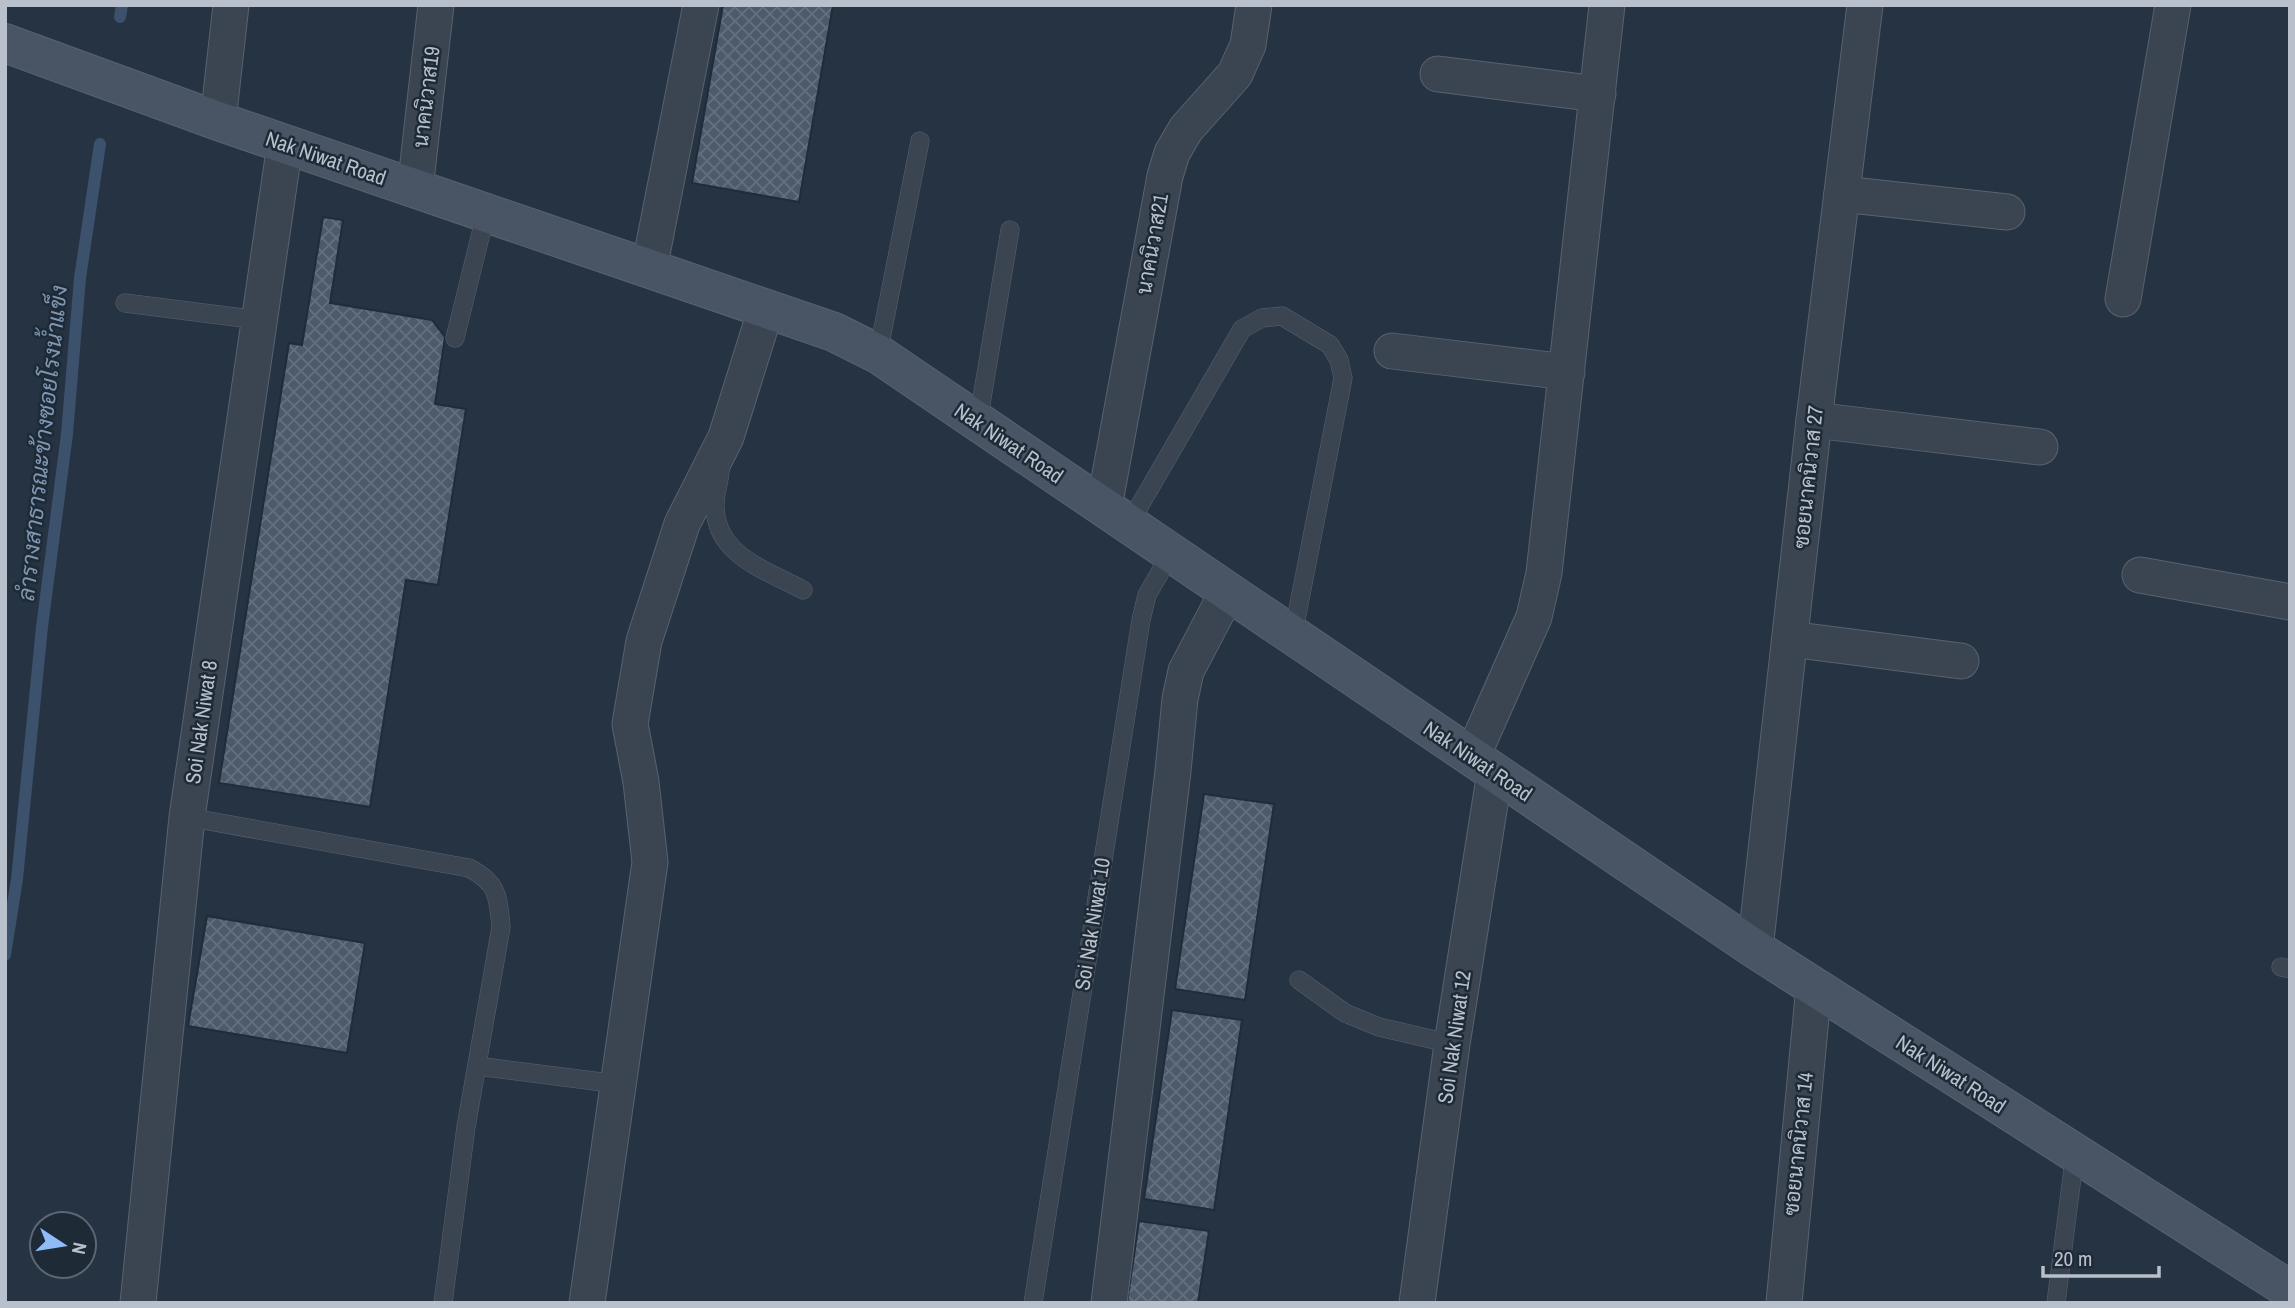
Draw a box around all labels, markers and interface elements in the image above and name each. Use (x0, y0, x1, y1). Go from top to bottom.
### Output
street label: นาคนิวาส19 (405, 45, 447, 149)
street label: Nak Niwat Road (262, 124, 390, 192)
street label: นาคนิวาส21 (1129, 191, 1175, 297)
water label: ลำรางสาธารณะข้างซอยโรงน้ำแข็ง (6, 283, 74, 602)
street label: Nak Niwat Road (949, 396, 1069, 490)
street label: ซอยนาคนิวาส 27 (1786, 404, 1830, 550)
street label: Soi Nak Niwat 8 (178, 658, 224, 786)
street label: Nak Niwat Road (1418, 714, 1538, 808)
street label: Soi Nak Niwat 10 (1067, 856, 1117, 992)
street label: Soi Nak Niwat 12 (1430, 969, 1478, 1105)
street label: Nak Niwat Road (1891, 1028, 2011, 1120)
street label: ซอยนาคนิวาส 14 (1776, 1070, 1820, 1217)
north arrow (28, 1210, 98, 1280)
scale bar (2043, 1234, 2158, 1278)
text: N (66, 1240, 94, 1257)
text: 20 m (2054, 1244, 2092, 1273)

